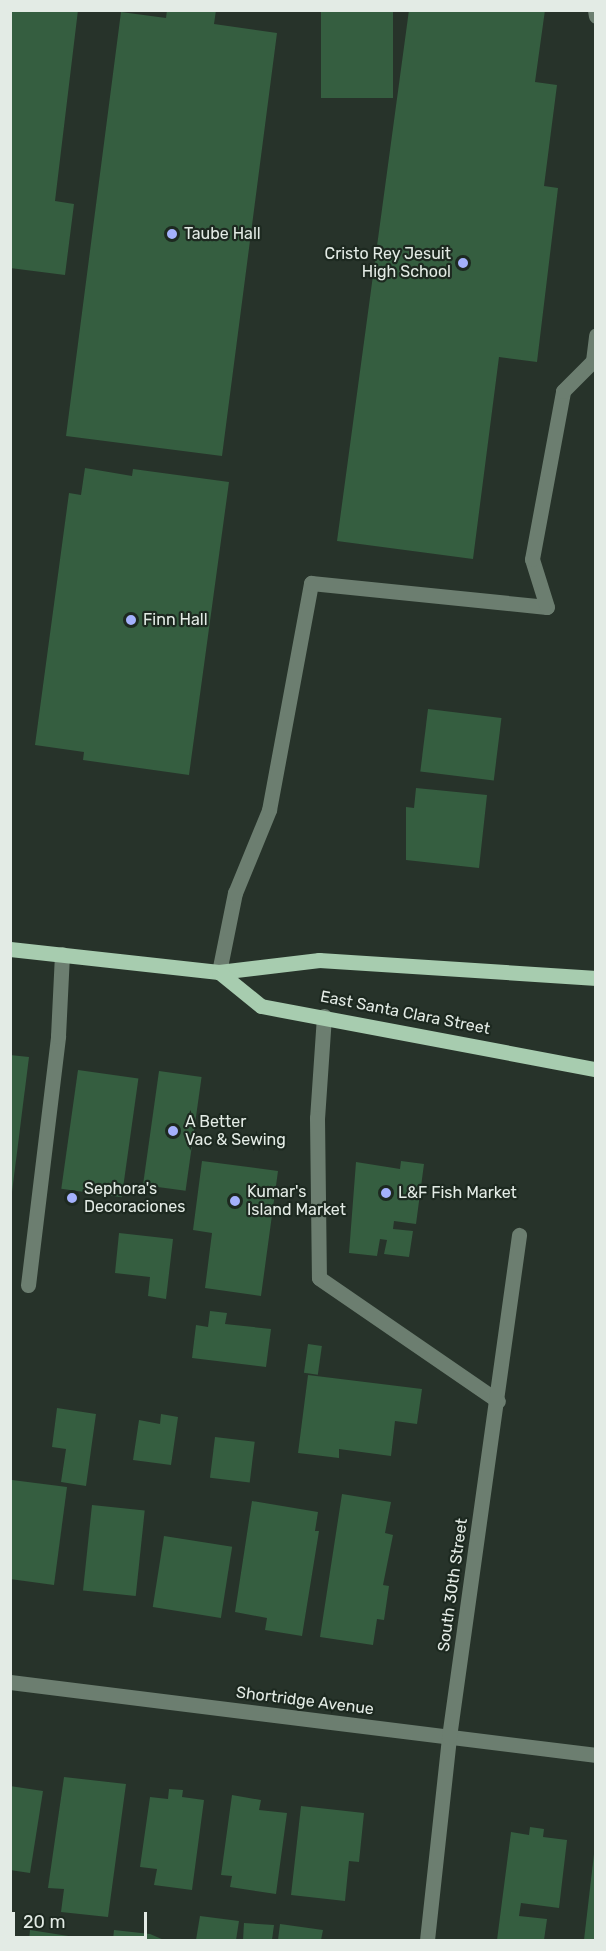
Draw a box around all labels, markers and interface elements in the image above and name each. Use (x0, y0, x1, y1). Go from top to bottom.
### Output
place label: Taube Hall (184, 224, 261, 244)
marker: Taube Hall (165, 227, 179, 241)
place label: Cristo Rey Jesuit High School (324, 244, 451, 282)
marker: Cristo Rey Jesuit High School (456, 256, 470, 270)
place label: Finn Hall (143, 610, 208, 630)
marker: Finn Hall (124, 613, 138, 627)
street label: East Santa Clara Street (318, 987, 492, 1039)
place label: A Better Vac & Sewing (185, 1112, 286, 1150)
marker: A Better Vac & Sewing (166, 1124, 180, 1138)
place label: Sephora's Decoraciones (84, 1179, 185, 1217)
place label: Kumar's Island Market (247, 1182, 346, 1220)
place label: L&F Fish Market (398, 1183, 517, 1203)
marker: L&F Fish Market (379, 1186, 393, 1200)
marker: Sephora's Decoraciones (65, 1191, 79, 1205)
marker: Kumar's Island Market (228, 1194, 242, 1208)
street label: South 30th Street (434, 1517, 472, 1653)
street label: Shortridge Avenue (235, 1683, 375, 1719)
scale bar (15, 1900, 150, 1938)
text: 20 m (23, 1911, 65, 1933)

